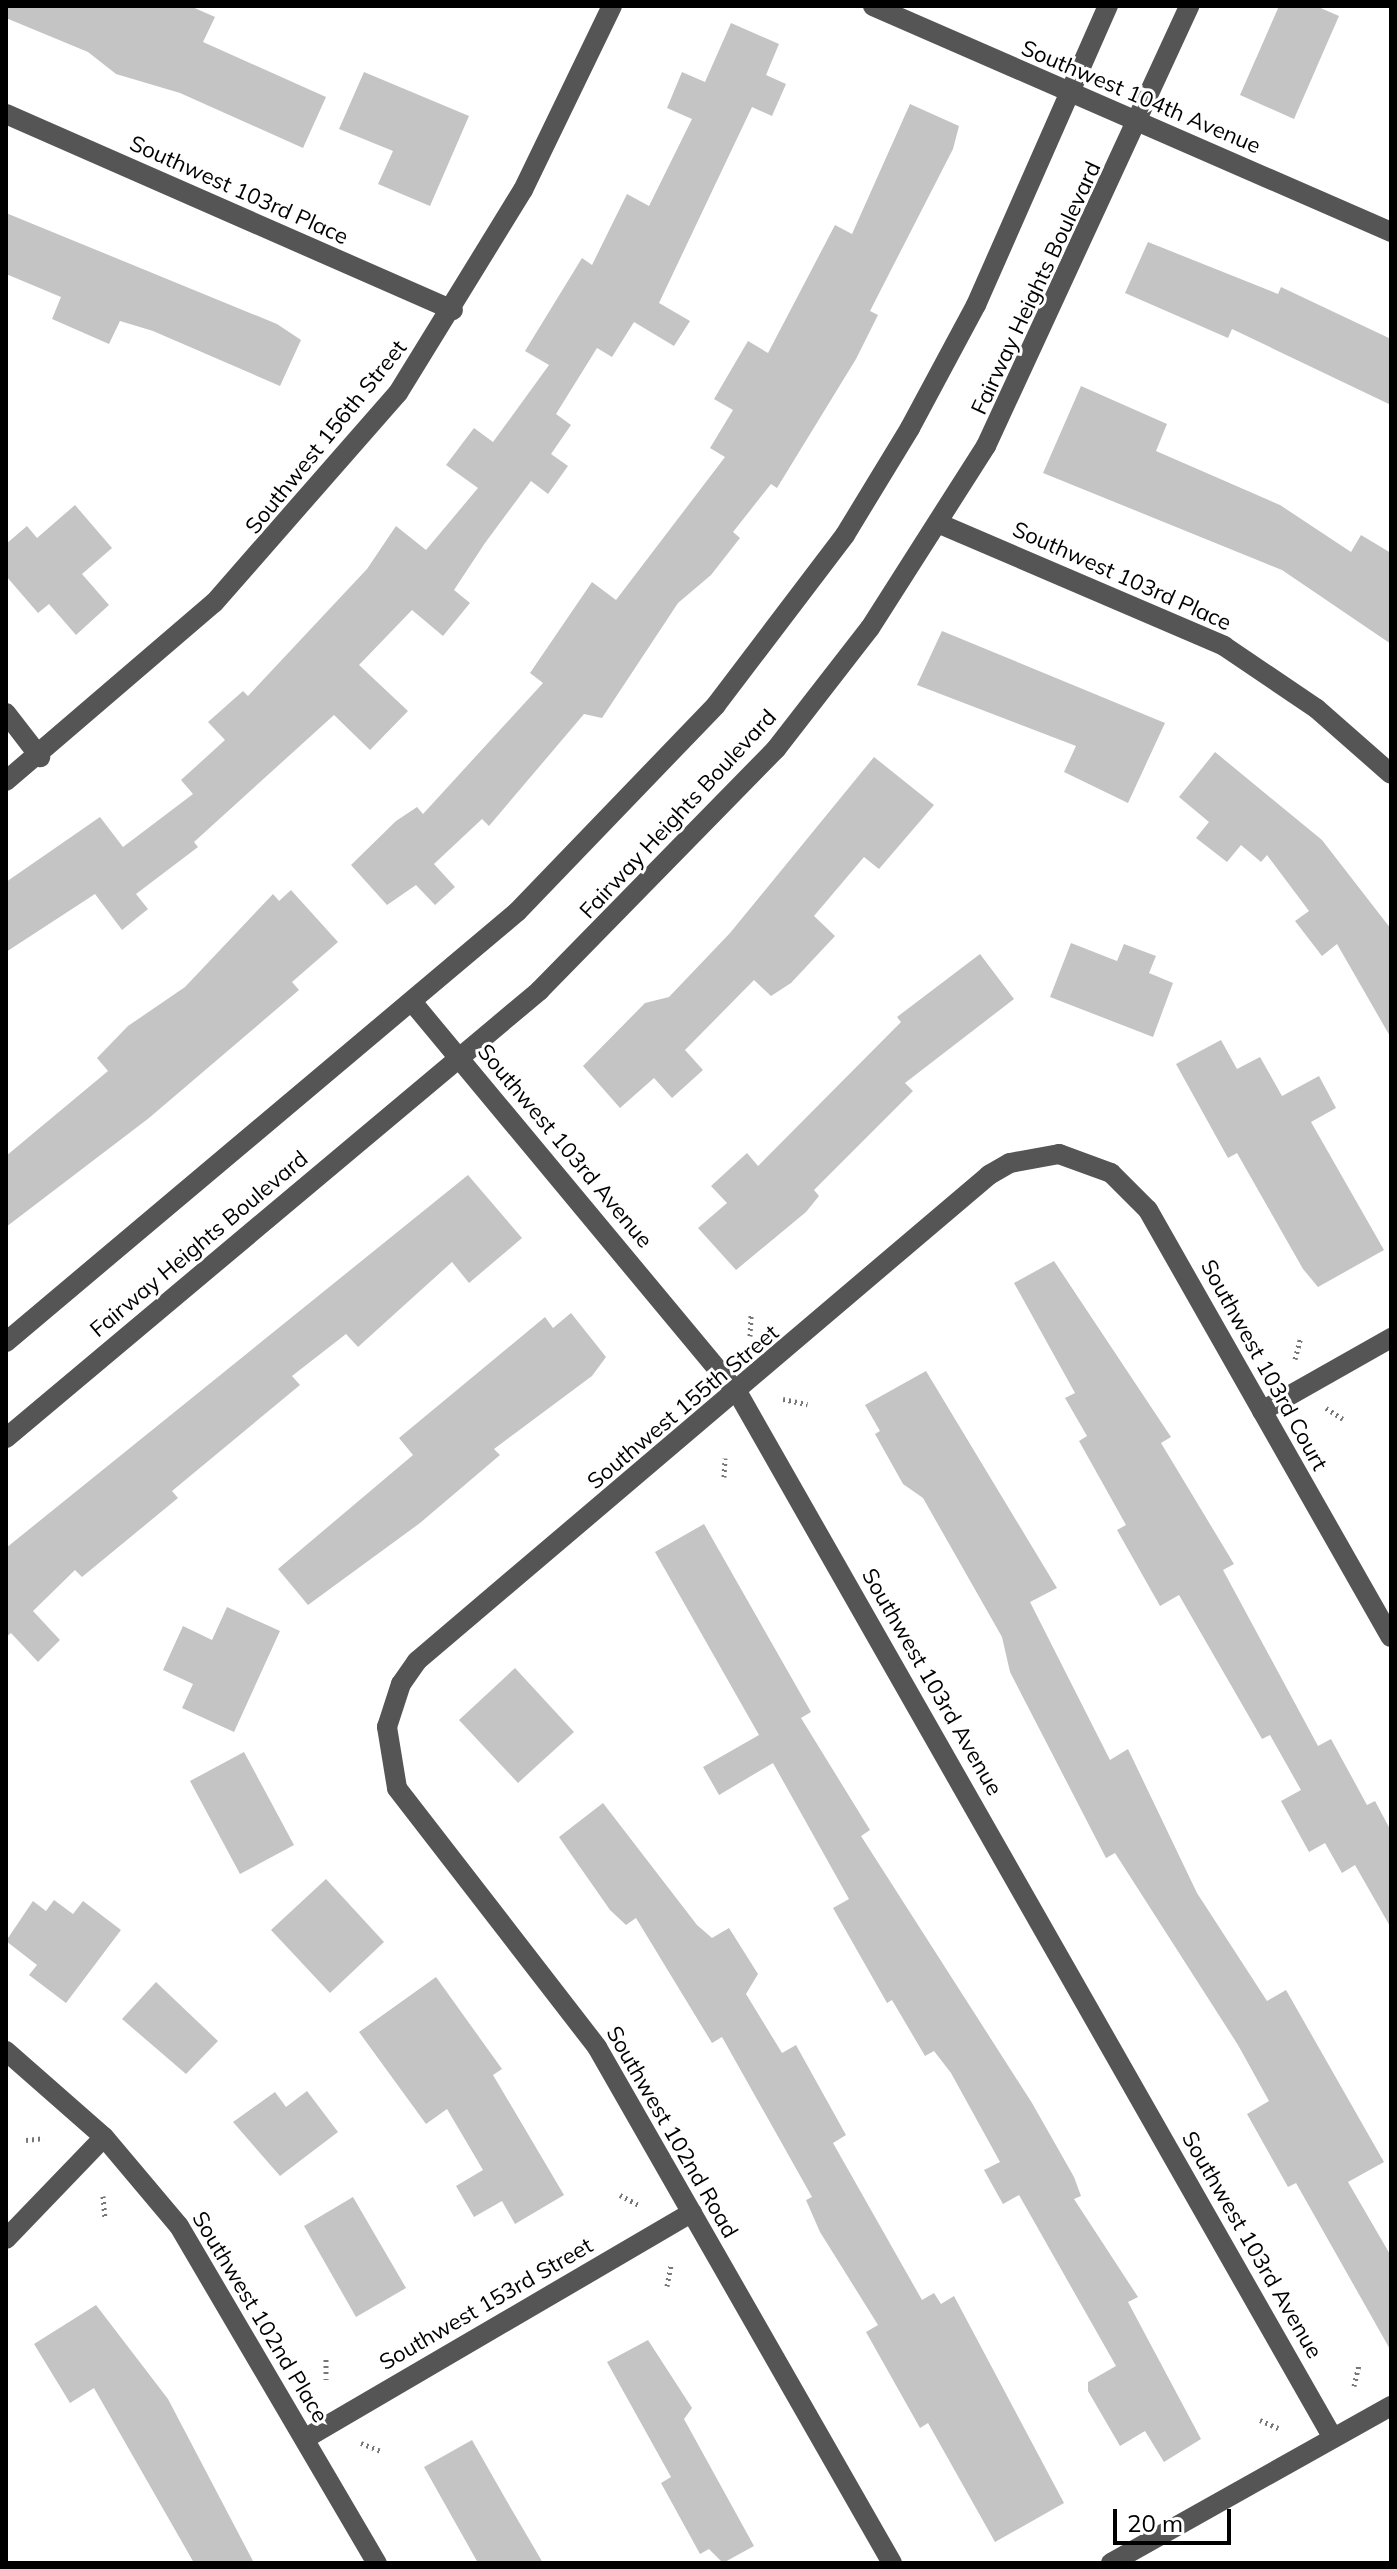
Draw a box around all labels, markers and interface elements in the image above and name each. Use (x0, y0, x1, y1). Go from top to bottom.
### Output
street label: Southwest 104th Avenue (1017, 35, 1265, 159)
street label: Southwest 103rd Place (126, 130, 352, 250)
street label: Fairway Heights Boulevard (966, 157, 1106, 419)
street label: Southwest 156th Street (240, 335, 412, 539)
street label: Southwest 103rd Place (1009, 516, 1235, 636)
street label: Fairway Heights Boulevard (574, 704, 782, 924)
street label: Southwest 103rd Avenue (472, 1039, 658, 1253)
street label: Fairway Heights Boulevard (85, 1145, 313, 1343)
street label: Southwest 103rd Court (1195, 1255, 1333, 1475)
street label: Southwest 155th Street (582, 1319, 784, 1495)
street label: Southwest 103rd Avenue (856, 1564, 1008, 1800)
street label: Southwest 102nd Road (601, 2021, 743, 2243)
street label: Southwest 103rd Avenue (1176, 2127, 1328, 2363)
street label: Southwest 102nd Place (187, 2207, 333, 2427)
street label: Southwest 153rd Street (375, 2232, 597, 2376)
scale bar (1117, 2493, 1235, 2543)
text: 20 m (1127, 2508, 1183, 2538)

